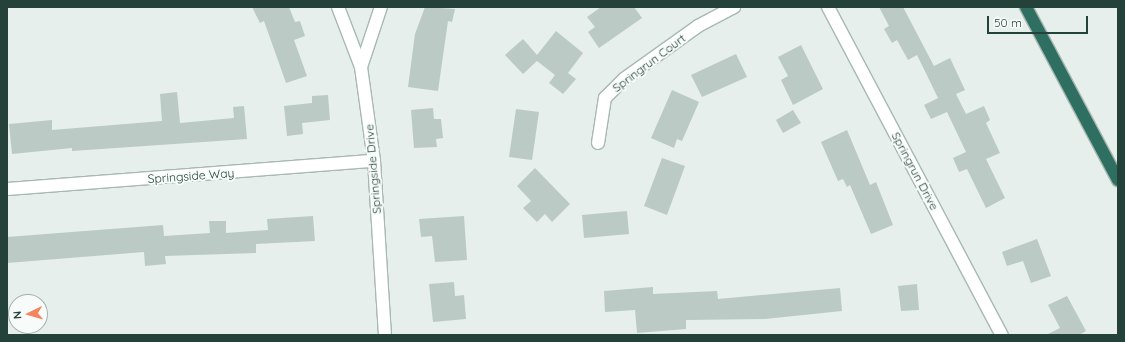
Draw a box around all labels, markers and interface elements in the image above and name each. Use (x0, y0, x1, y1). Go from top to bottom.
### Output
scale bar (989, 8, 1090, 34)
text: 50 m (994, 15, 1022, 30)
street label: Springrun Court (610, 31, 688, 95)
street label: Springside Drive (362, 124, 384, 214)
street label: Springrun Drive (888, 130, 942, 212)
street label: Springside Way (147, 166, 235, 186)
north arrow (8, 294, 48, 334)
text: N (10, 310, 24, 320)

